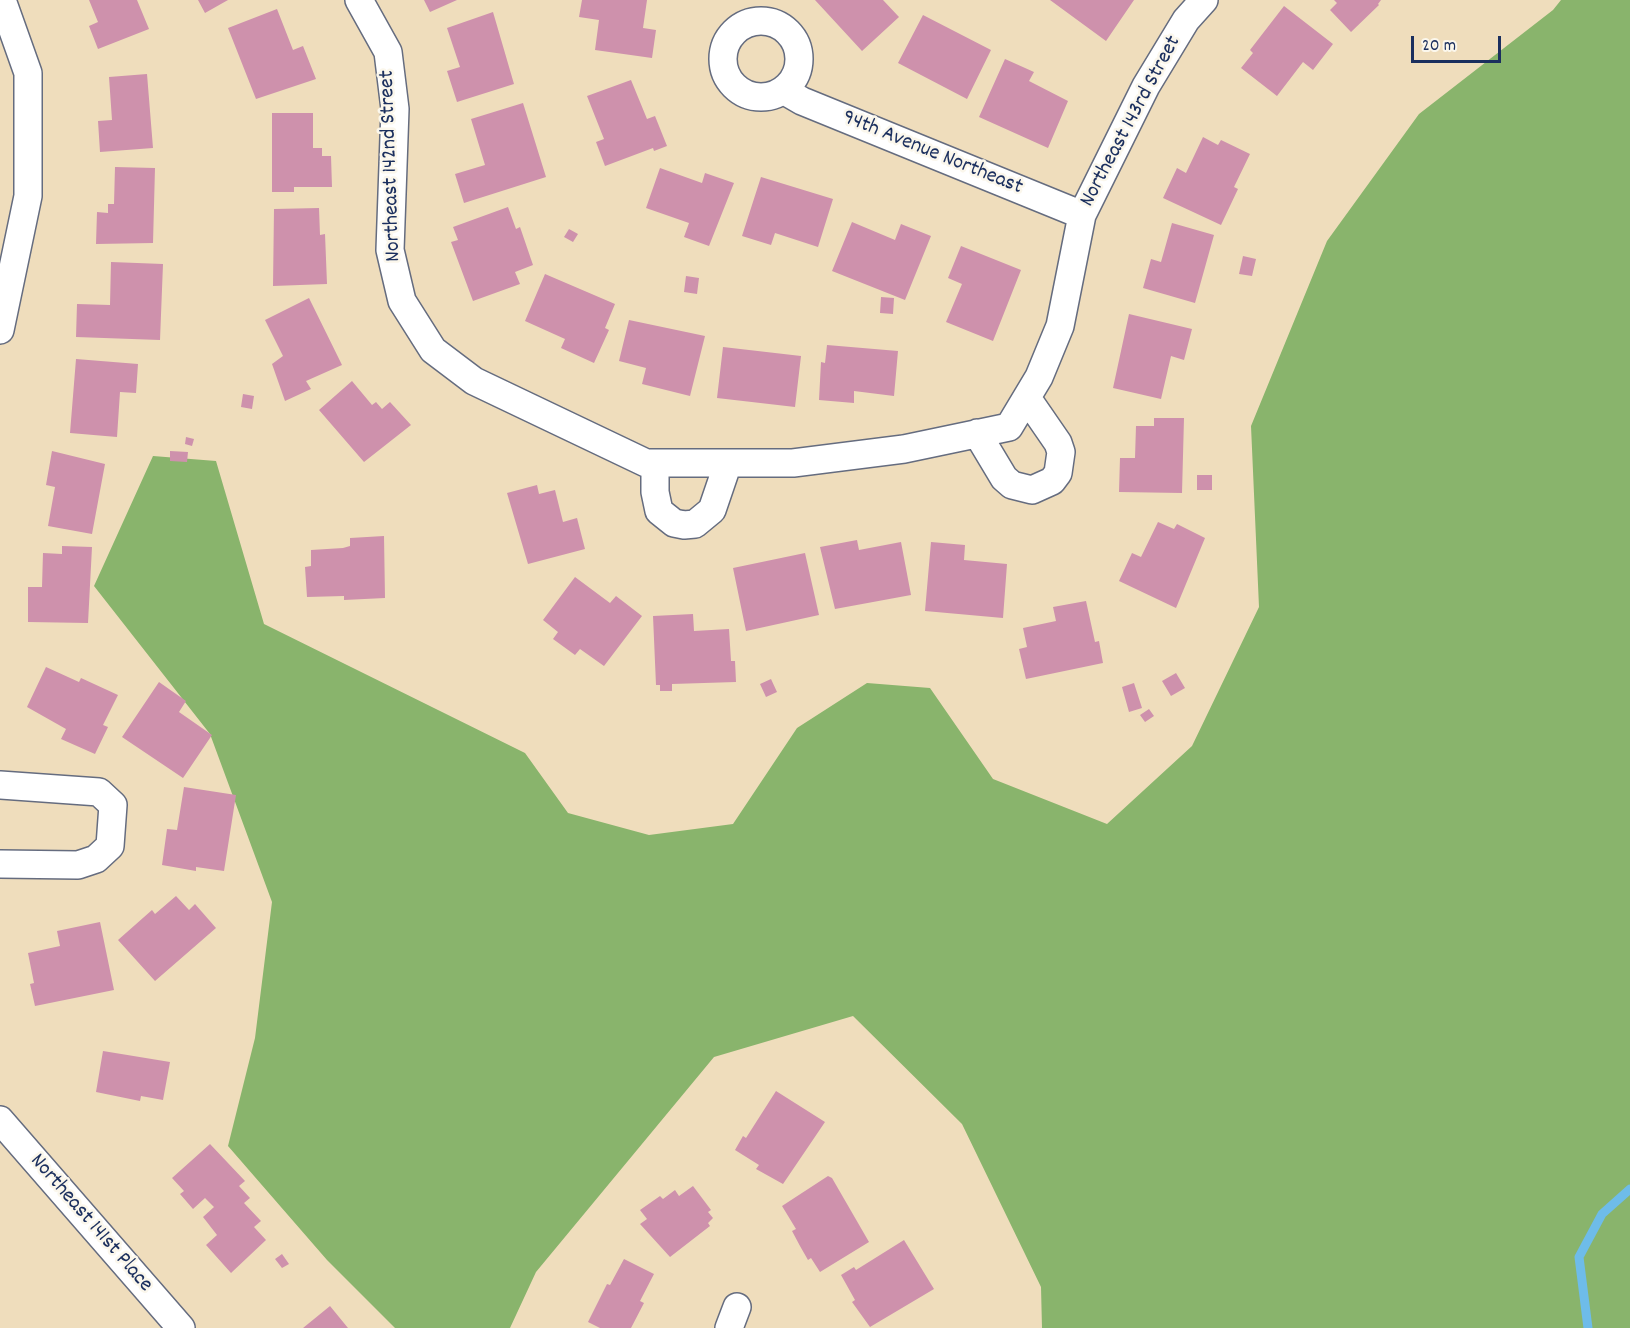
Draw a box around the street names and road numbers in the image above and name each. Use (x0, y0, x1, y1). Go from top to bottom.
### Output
street label: Northeast 143rd Street (1076, 32, 1188, 212)
street label: Northeast 142nd Street (375, 70, 409, 262)
street label: 94th Avenue Northeast (838, 106, 1026, 202)
street label: Northeast 141st Place (23, 1149, 157, 1299)

